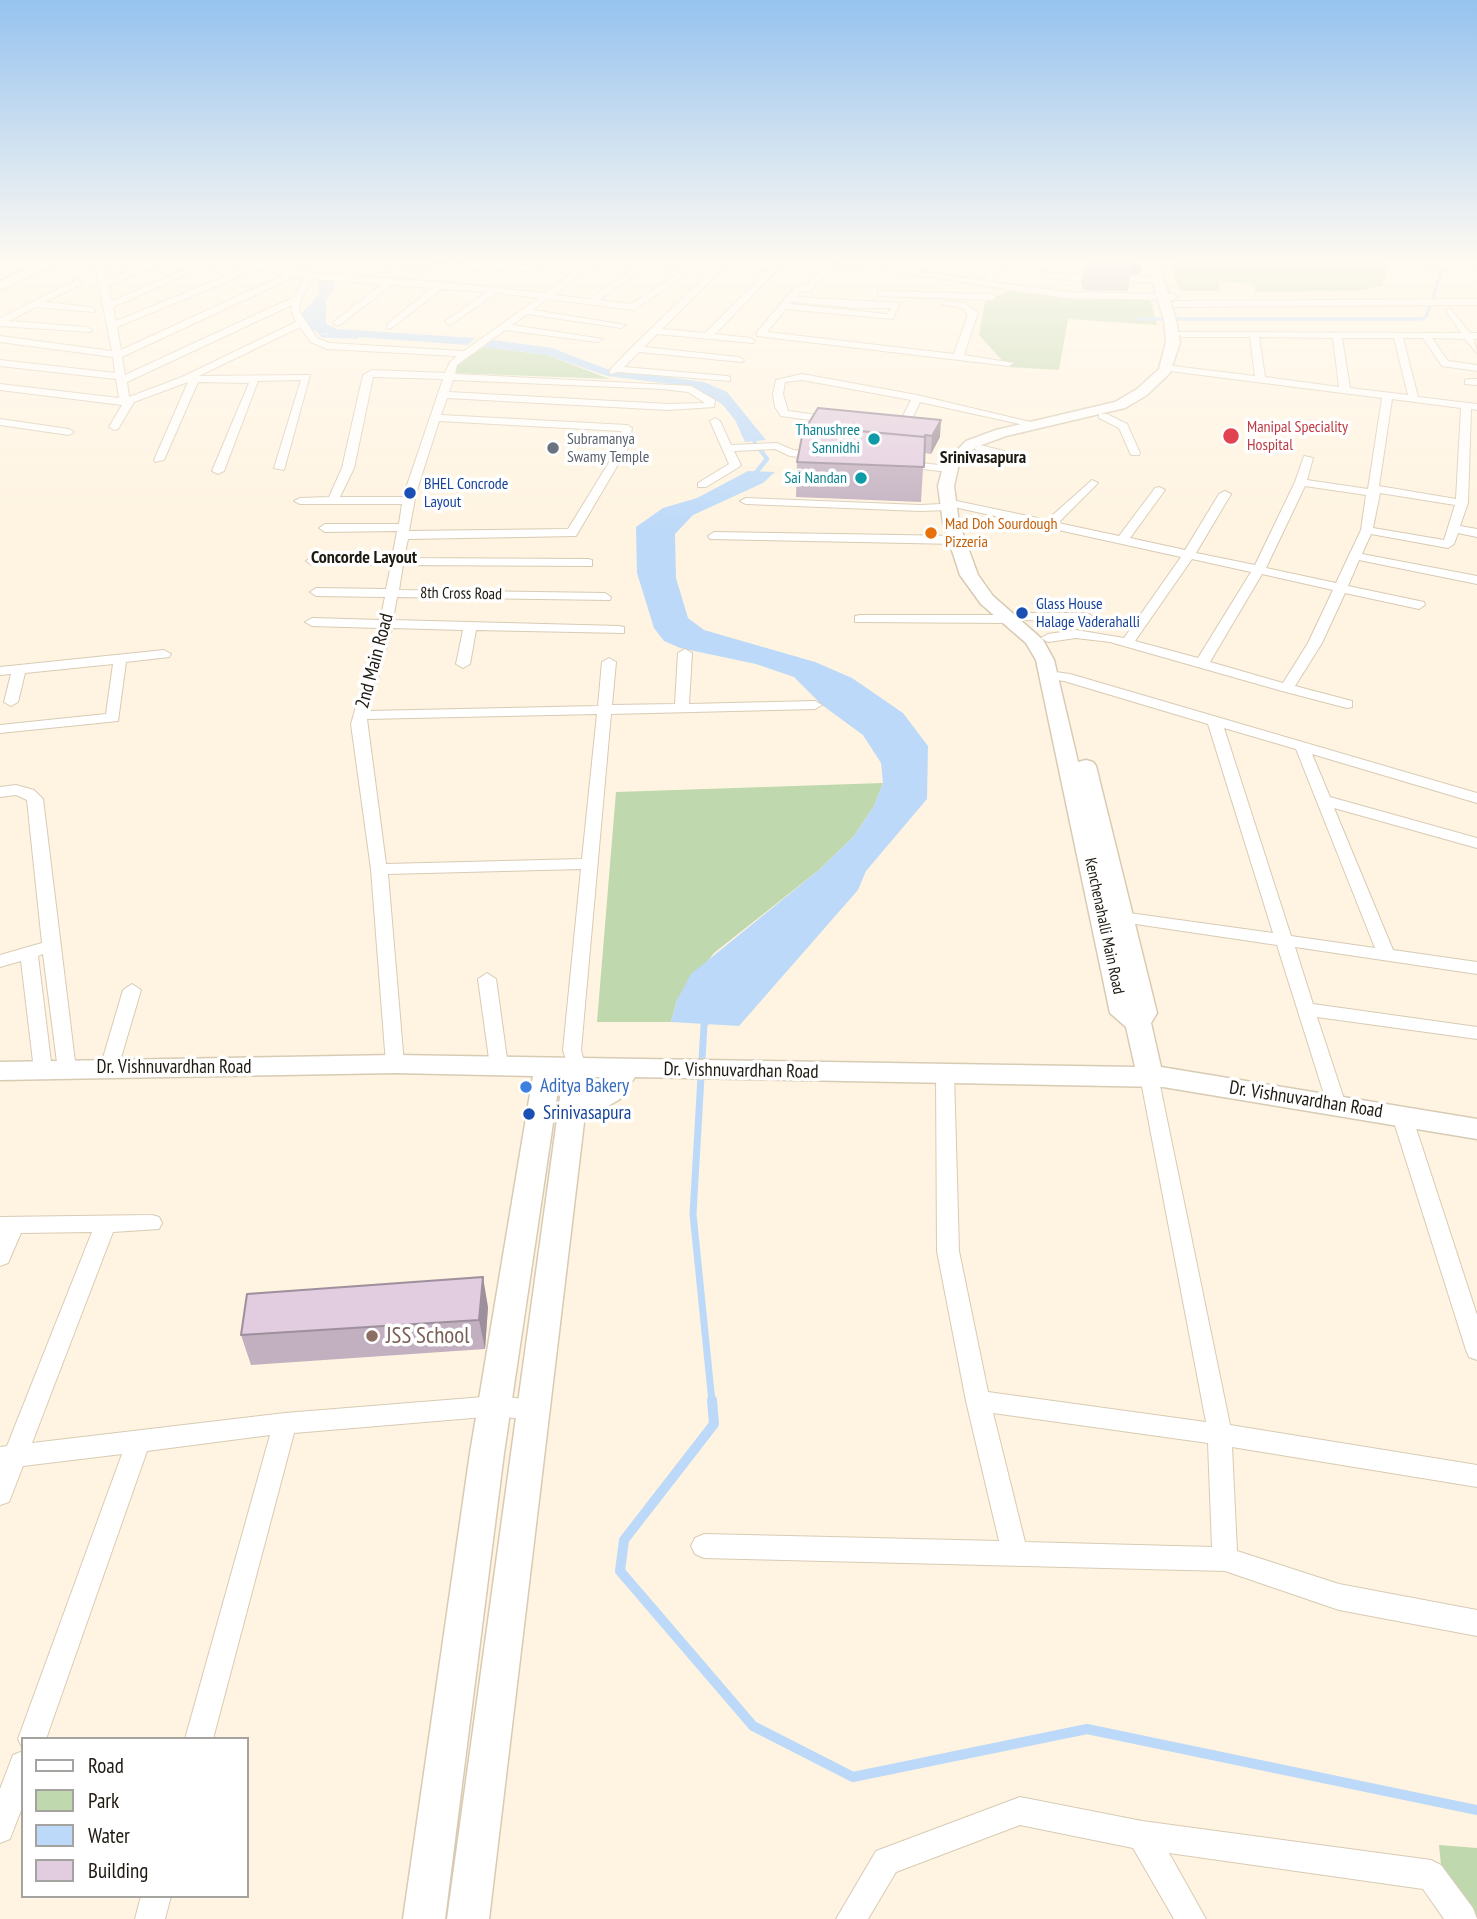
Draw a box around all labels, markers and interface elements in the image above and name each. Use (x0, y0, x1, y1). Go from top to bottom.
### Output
place label: Manipal Speciality Hospital (1247, 417, 1348, 455)
place label: Thanushree Sannidhi (796, 420, 860, 458)
marker: Manipal Speciality Hospital (1221, 426, 1241, 446)
place label: Subramanya Swamy Temple (567, 429, 649, 467)
marker: Thanushree Sannidhi (866, 431, 882, 447)
marker: Subramanya Swamy Temple (545, 440, 561, 456)
district label: Srinivasapura (940, 447, 1026, 469)
place label: Sai Nandan (785, 468, 847, 488)
marker: Sai Nandan (853, 470, 869, 486)
place label: BHEL Concrode Layout (424, 474, 508, 512)
marker: BHEL Concrode Layout (402, 485, 418, 501)
place label: Mad Doh Sourdough Pizzeria (945, 514, 1057, 552)
marker: Mad Doh Sourdough Pizzeria (923, 525, 939, 541)
district label: Concorde Layout (311, 547, 417, 569)
street label: 8th Cross Road (420, 584, 502, 604)
place label: Glass House Halage Vaderahalli (1036, 594, 1140, 632)
marker: Glass House Halage Vaderahalli (1014, 605, 1030, 621)
street label: 2nd Main Road (351, 611, 399, 711)
street label: Kenchenahalli Main Road (1080, 856, 1128, 996)
street label: Dr. Vishnuvardhan Road (96, 1057, 252, 1079)
street label: Dr. Vishnuvardhan Road (663, 1058, 819, 1084)
place label: Aditya Bakery (540, 1076, 629, 1098)
street label: Dr. Vishnuvardhan Road (1228, 1077, 1384, 1123)
marker: Aditya Bakery (518, 1079, 534, 1095)
place label: Srinivasapura (543, 1103, 631, 1125)
marker: Srinivasapura (521, 1106, 537, 1122)
place label: JSS School (386, 1322, 469, 1350)
marker: JSS School (364, 1328, 380, 1344)
legend (21, 1737, 248, 1898)
text: Road (88, 1752, 124, 1779)
text: Park (88, 1787, 119, 1814)
text: Water (88, 1822, 130, 1849)
text: Building (88, 1857, 148, 1884)

